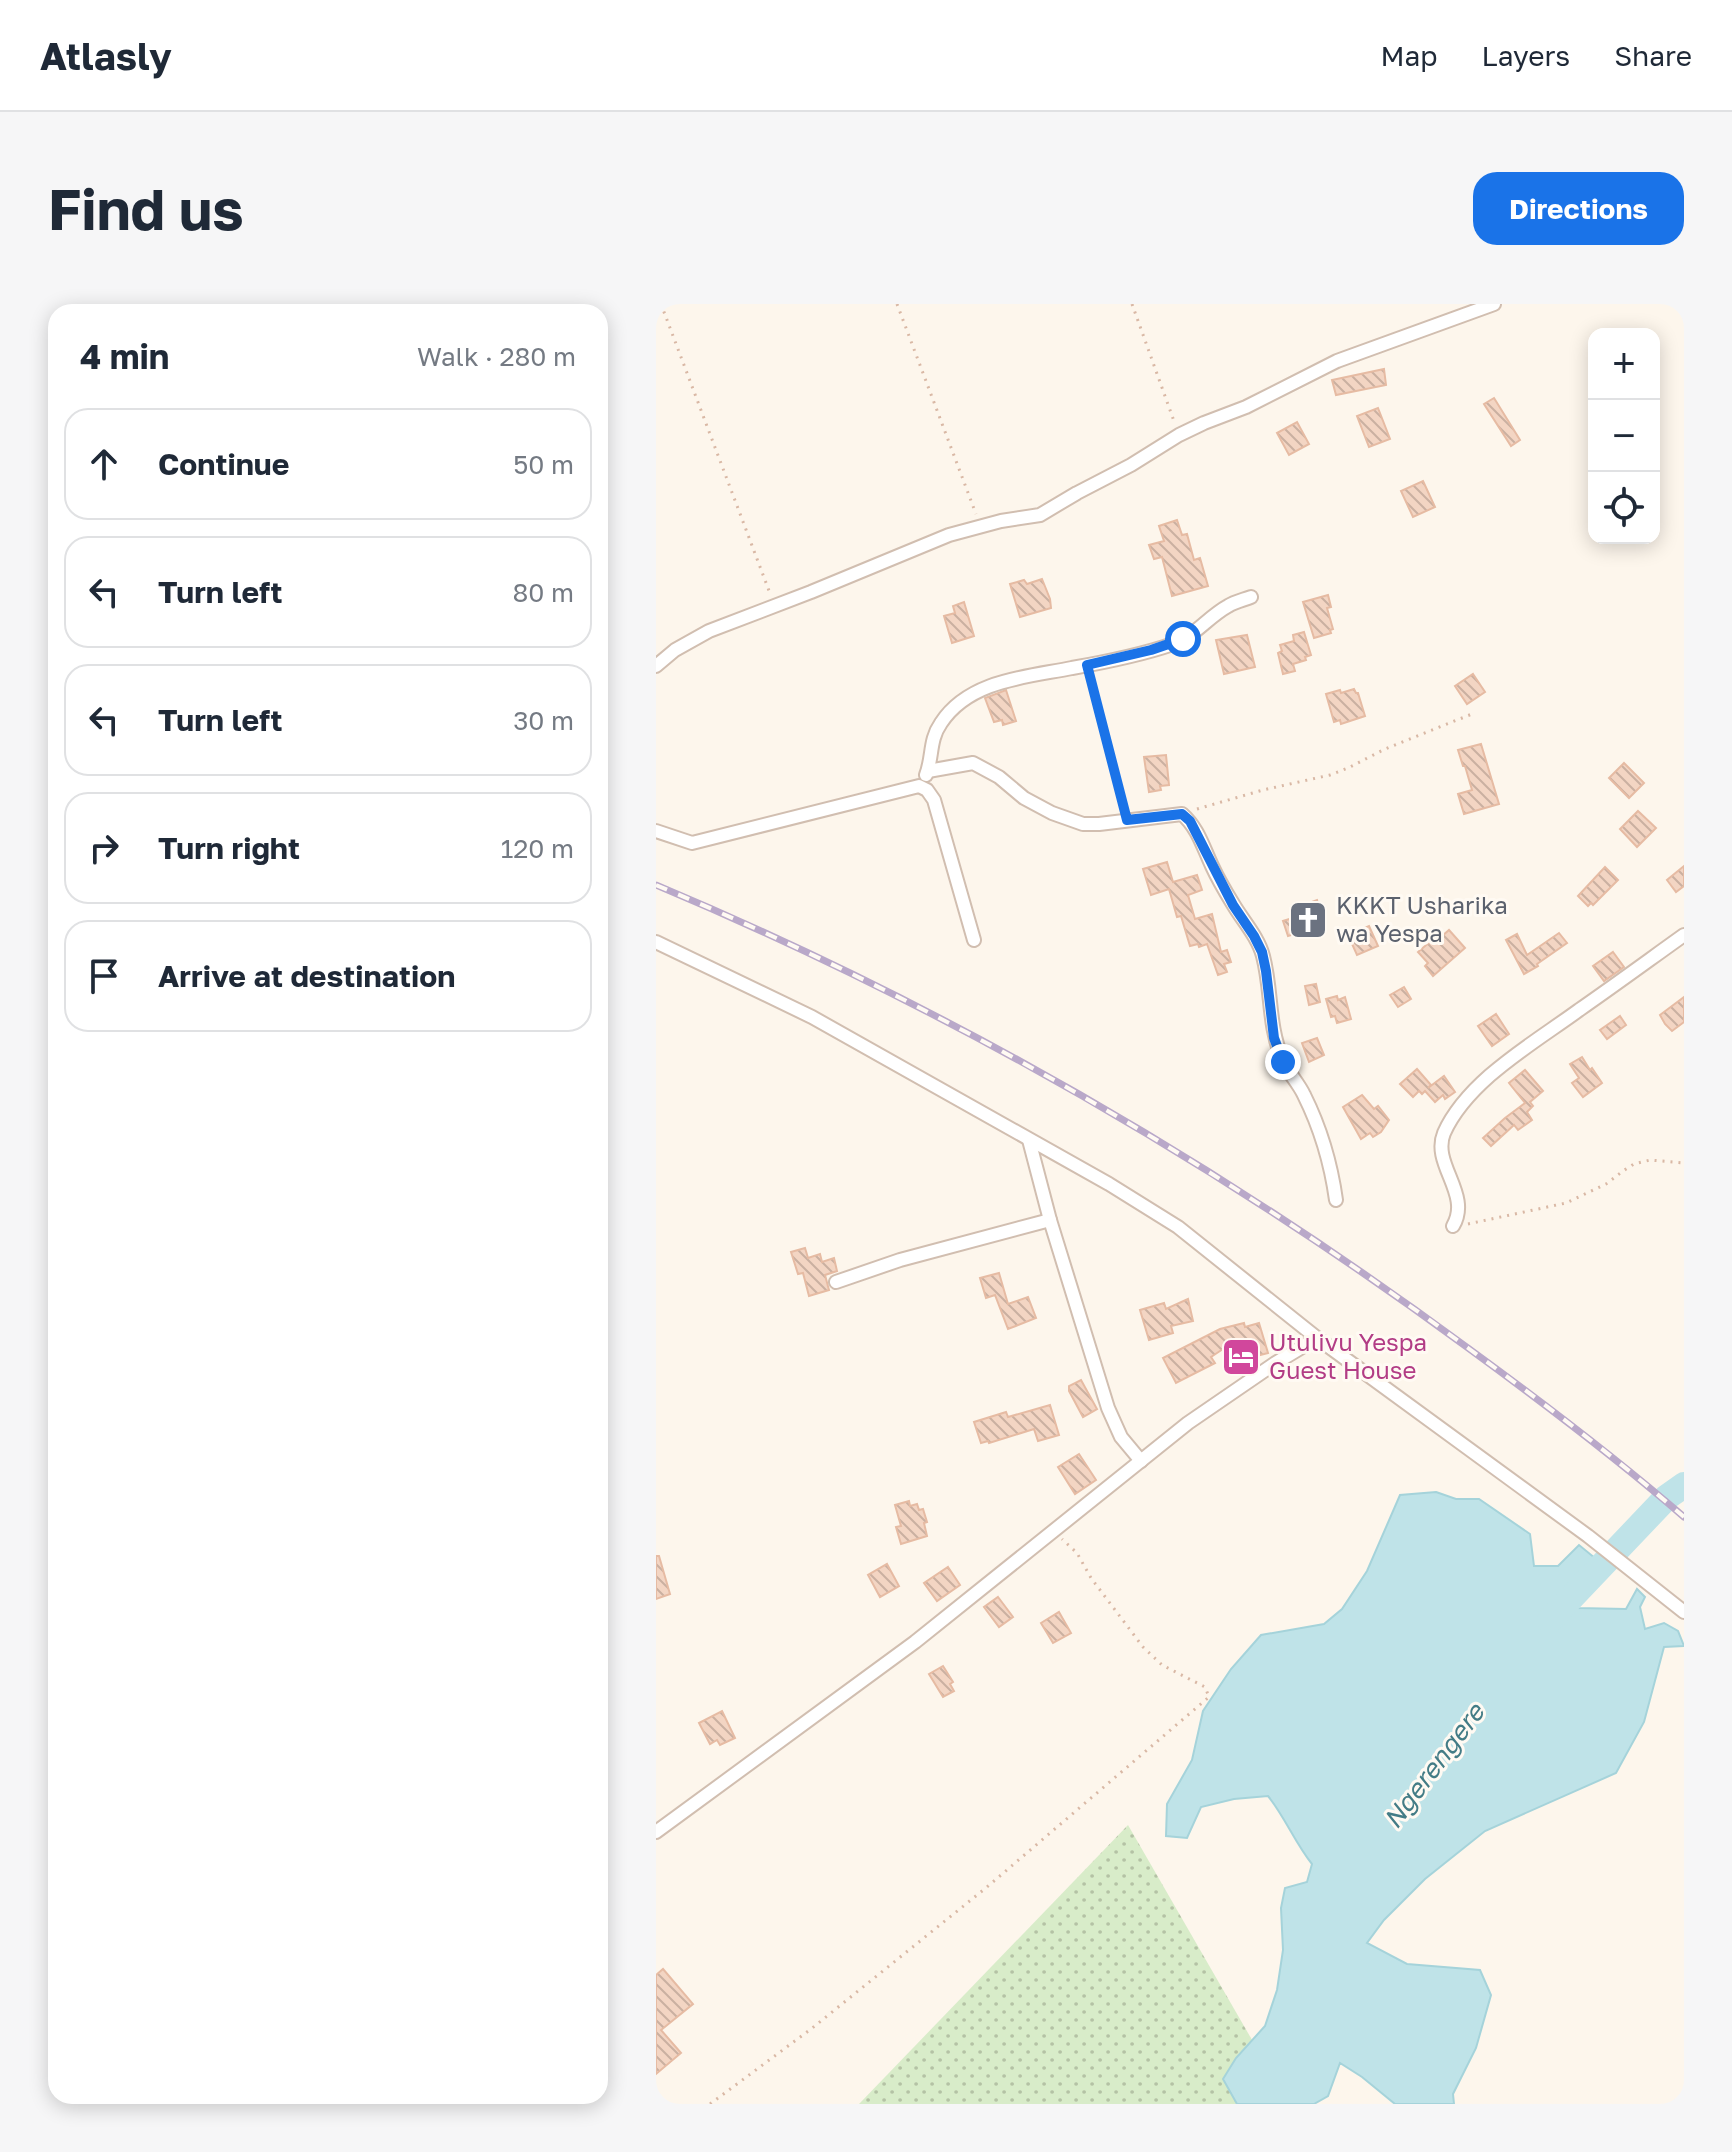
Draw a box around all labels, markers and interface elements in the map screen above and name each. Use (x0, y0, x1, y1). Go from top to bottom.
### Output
text: Atlasly (40, 33, 172, 78)
text: Map (1380, 39, 1438, 72)
text: Layers (1482, 39, 1570, 72)
text: Share (1614, 39, 1692, 72)
button: Directions (1473, 172, 1684, 245)
text: Find us (48, 175, 244, 242)
map controls (1588, 328, 1660, 544)
button: + (1588, 328, 1660, 400)
text: 4 min (80, 336, 169, 376)
text: Walk · 280 m (417, 341, 576, 372)
button: − (1588, 400, 1660, 472)
icon: ahead (82, 442, 126, 486)
text: Continue (158, 446, 289, 482)
text: 50 m (513, 449, 574, 480)
button: locate (1588, 472, 1660, 544)
icon: left (82, 570, 126, 614)
text: Turn left (158, 574, 283, 610)
text: 80 m (513, 577, 574, 608)
route start (1165, 621, 1201, 657)
icon: left (82, 698, 126, 742)
text: Turn left (158, 702, 283, 738)
text: 30 m (513, 705, 574, 736)
icon: right (82, 826, 126, 870)
text: Turn right (158, 830, 300, 866)
text: 120 m (501, 833, 574, 864)
place label: KKKT Usharika wa Yespa (1336, 890, 1508, 947)
church icon: KKKT Usharika wa Yespa (1287, 899, 1329, 941)
icon: arrive (82, 954, 126, 998)
text: Arrive at destination (158, 958, 455, 994)
route end (1265, 1044, 1301, 1080)
place label: Utulivu Yespa Guest House (1269, 1327, 1427, 1384)
hotel icon: Utulivu Yespa Guest House (1220, 1336, 1262, 1378)
water label: Ngerengere (1377, 1696, 1492, 1834)

